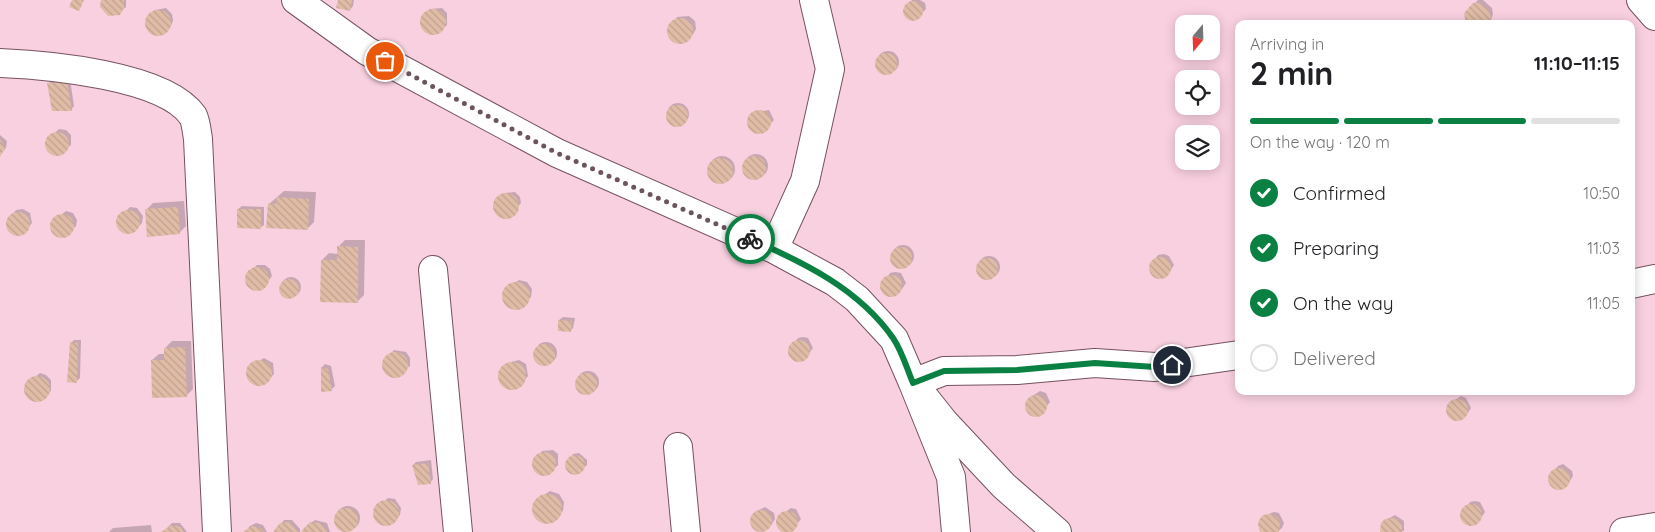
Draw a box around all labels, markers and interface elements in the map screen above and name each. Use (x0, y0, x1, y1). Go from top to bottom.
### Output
north arrow (1175, 15, 1220, 60)
map controls (1175, 15, 1220, 170)
text: Arriving in (1250, 34, 1324, 54)
pin (364, 40, 406, 82)
icon: bag (371, 47, 399, 75)
text: 11:10–11:15 (1534, 51, 1620, 75)
text: 2 min (1250, 53, 1333, 93)
button: locate (1175, 70, 1220, 115)
button: layers (1175, 125, 1220, 170)
text: On the way · 120 m (1250, 132, 1390, 152)
icon: check (1250, 179, 1278, 207)
text: Confirmed (1293, 181, 1386, 205)
text: 10:50 (1583, 183, 1620, 203)
courier (725, 214, 775, 264)
icon: bike (736, 225, 764, 253)
icon: check (1250, 234, 1278, 262)
text: Preparing (1293, 236, 1379, 260)
text: 11:03 (1587, 238, 1620, 258)
icon: check (1250, 289, 1278, 317)
text: On the way (1293, 291, 1394, 315)
text: 11:05 (1587, 293, 1620, 313)
pin (1151, 344, 1193, 386)
text: Delivered (1293, 346, 1376, 370)
icon: home (1158, 351, 1186, 379)

